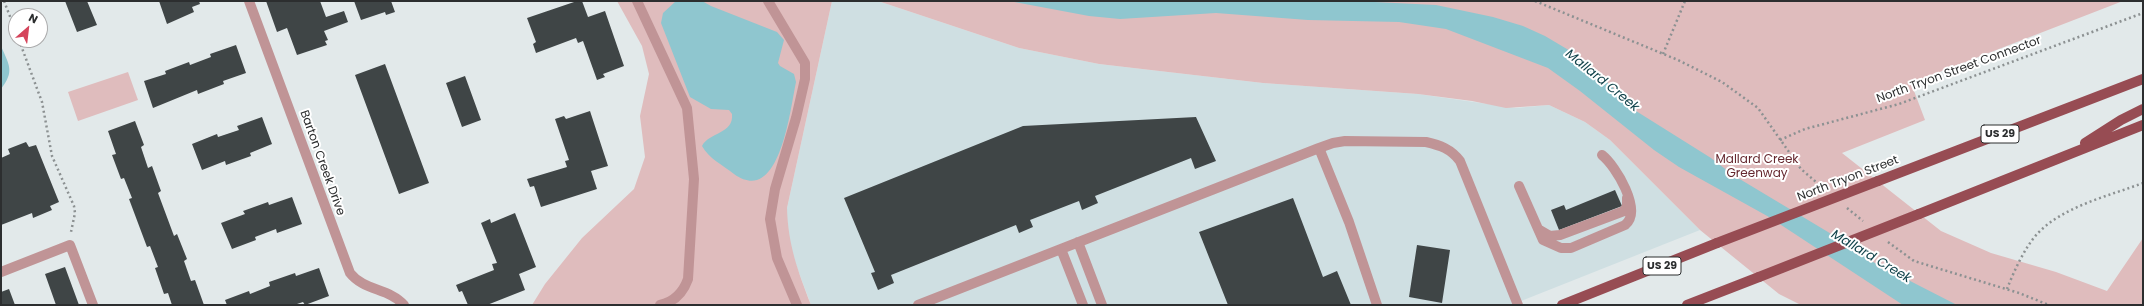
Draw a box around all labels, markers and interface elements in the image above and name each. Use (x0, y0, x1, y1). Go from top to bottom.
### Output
north arrow (8, 8, 48, 48)
text: N (26, 9, 41, 27)
street label: North Tryon Street Connector (1875, 33, 2043, 107)
water label: Mallard Creek (1562, 47, 1642, 115)
street label: Barton Creek Drive (296, 108, 348, 218)
road number: US 29 (1981, 125, 2019, 143)
park label: Mallard Creek Greenway (1715, 153, 1799, 181)
street label: North Tryon Street (1795, 153, 1901, 205)
water label: Mallard Creek (1828, 227, 1914, 287)
road number: US 29 (1643, 257, 1681, 275)

